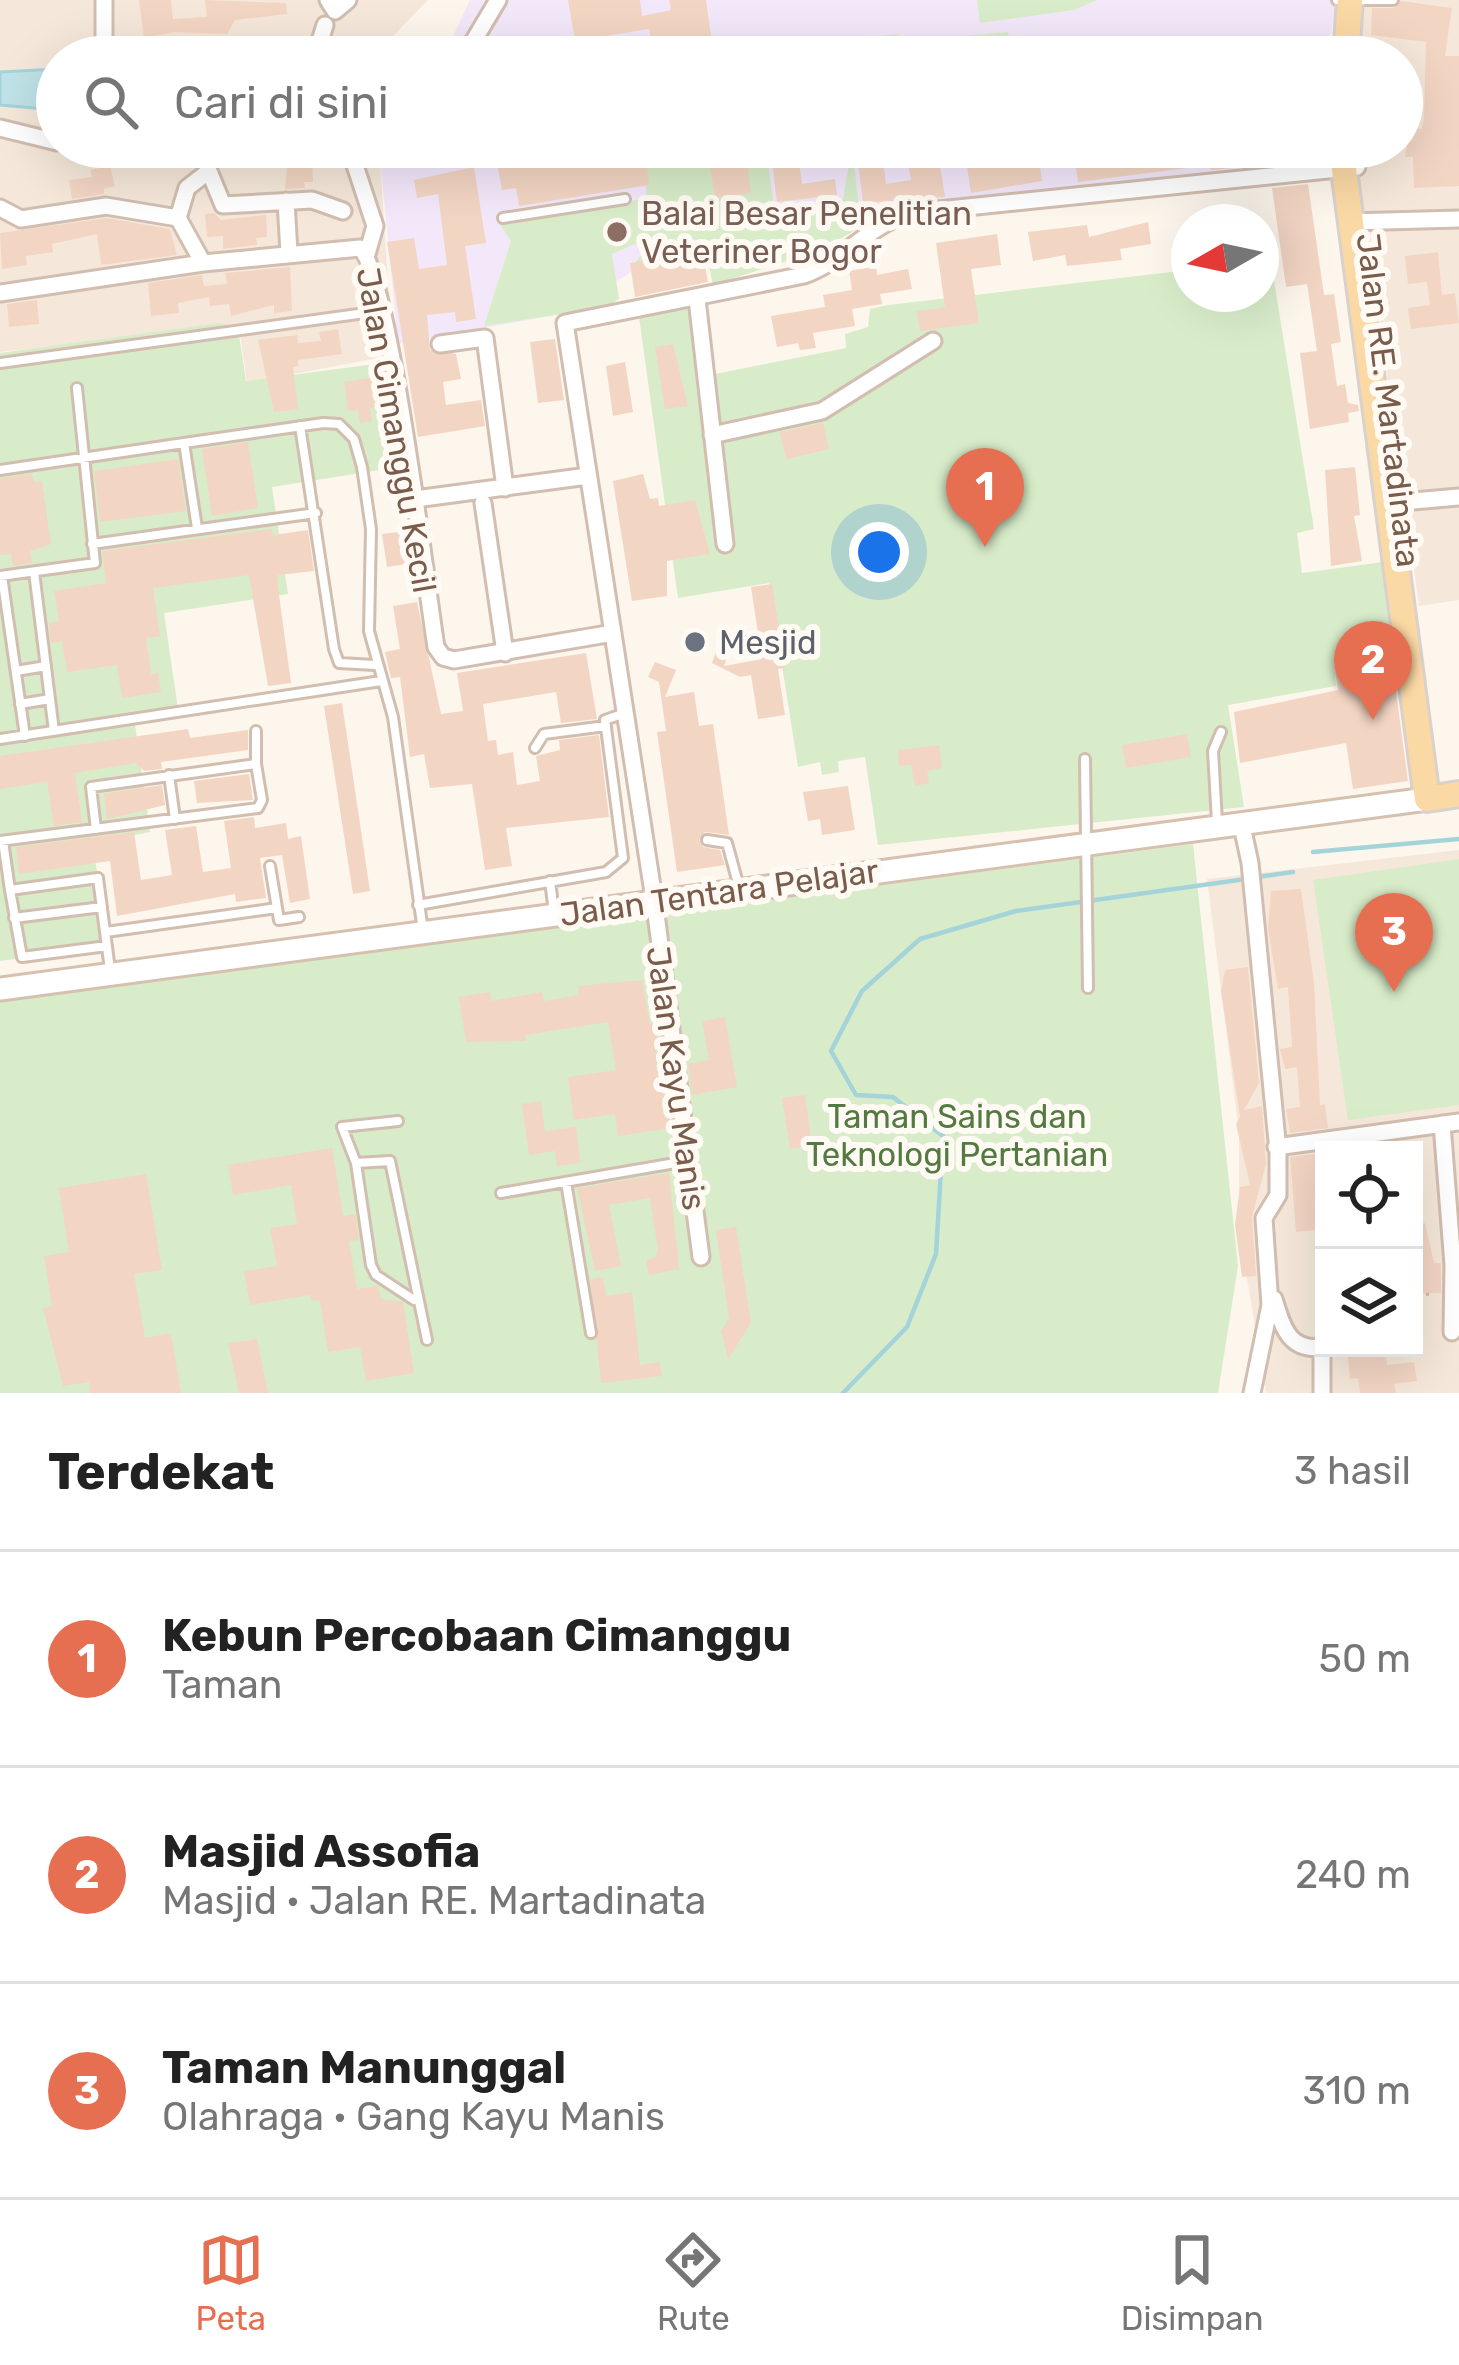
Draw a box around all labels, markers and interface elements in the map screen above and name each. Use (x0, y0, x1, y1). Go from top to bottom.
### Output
search box (36, 36, 1423, 168)
icon: search (78, 69, 144, 135)
text: Cari di sini (174, 76, 389, 129)
place label: Balai Besar Penelitian Veteriner Bogor (641, 194, 972, 271)
north arrow (1171, 204, 1279, 312)
marker: Balai Besar Penelitian Veteriner Bogor (604, 219, 630, 245)
street label: Jalan RE. Martadinata (1349, 231, 1428, 569)
street label: Jalan Cimanggu Kecil (349, 264, 444, 596)
pin: 1 (946, 448, 1024, 547)
your location (849, 522, 909, 582)
pin: 2 (1334, 621, 1412, 720)
place label: Mesjid (719, 623, 817, 662)
marker: Mesjid (682, 629, 708, 655)
street label: Jalan Tentara Pelajar (557, 851, 881, 934)
pin: 3 (1355, 893, 1433, 992)
street label: Jalan Kayu Manis (639, 944, 714, 1213)
park label: Taman Sains dan Teknologi Pertanian (806, 1097, 1108, 1174)
map controls (1315, 1141, 1423, 1357)
button: locate (1315, 1141, 1423, 1249)
button: layers (1315, 1249, 1423, 1357)
text: Terdekat (48, 1441, 274, 1502)
text: 3 hasil (1294, 1448, 1411, 1494)
text: Kebun Percobaan Cimanggu (162, 1609, 791, 1662)
text: 1 (77, 1636, 97, 1682)
text: 50 m (1319, 1636, 1411, 1682)
text: Taman (162, 1662, 282, 1708)
text: Masjid Assofia (162, 1825, 480, 1878)
text: 2 (74, 1852, 100, 1898)
text: 240 m (1295, 1852, 1411, 1898)
text: Masjid · Jalan RE. Martadinata (162, 1878, 706, 1924)
text: Taman Manunggal (162, 2041, 566, 2094)
text: 3 (74, 2068, 100, 2114)
text: 310 m (1303, 2068, 1411, 2114)
text: Olahraga · Gang Kayu Manis (162, 2094, 665, 2140)
tab: Peta (195, 2227, 266, 2338)
tab: Rute (657, 2227, 730, 2338)
tab: Disimpan (1121, 2227, 1264, 2338)

